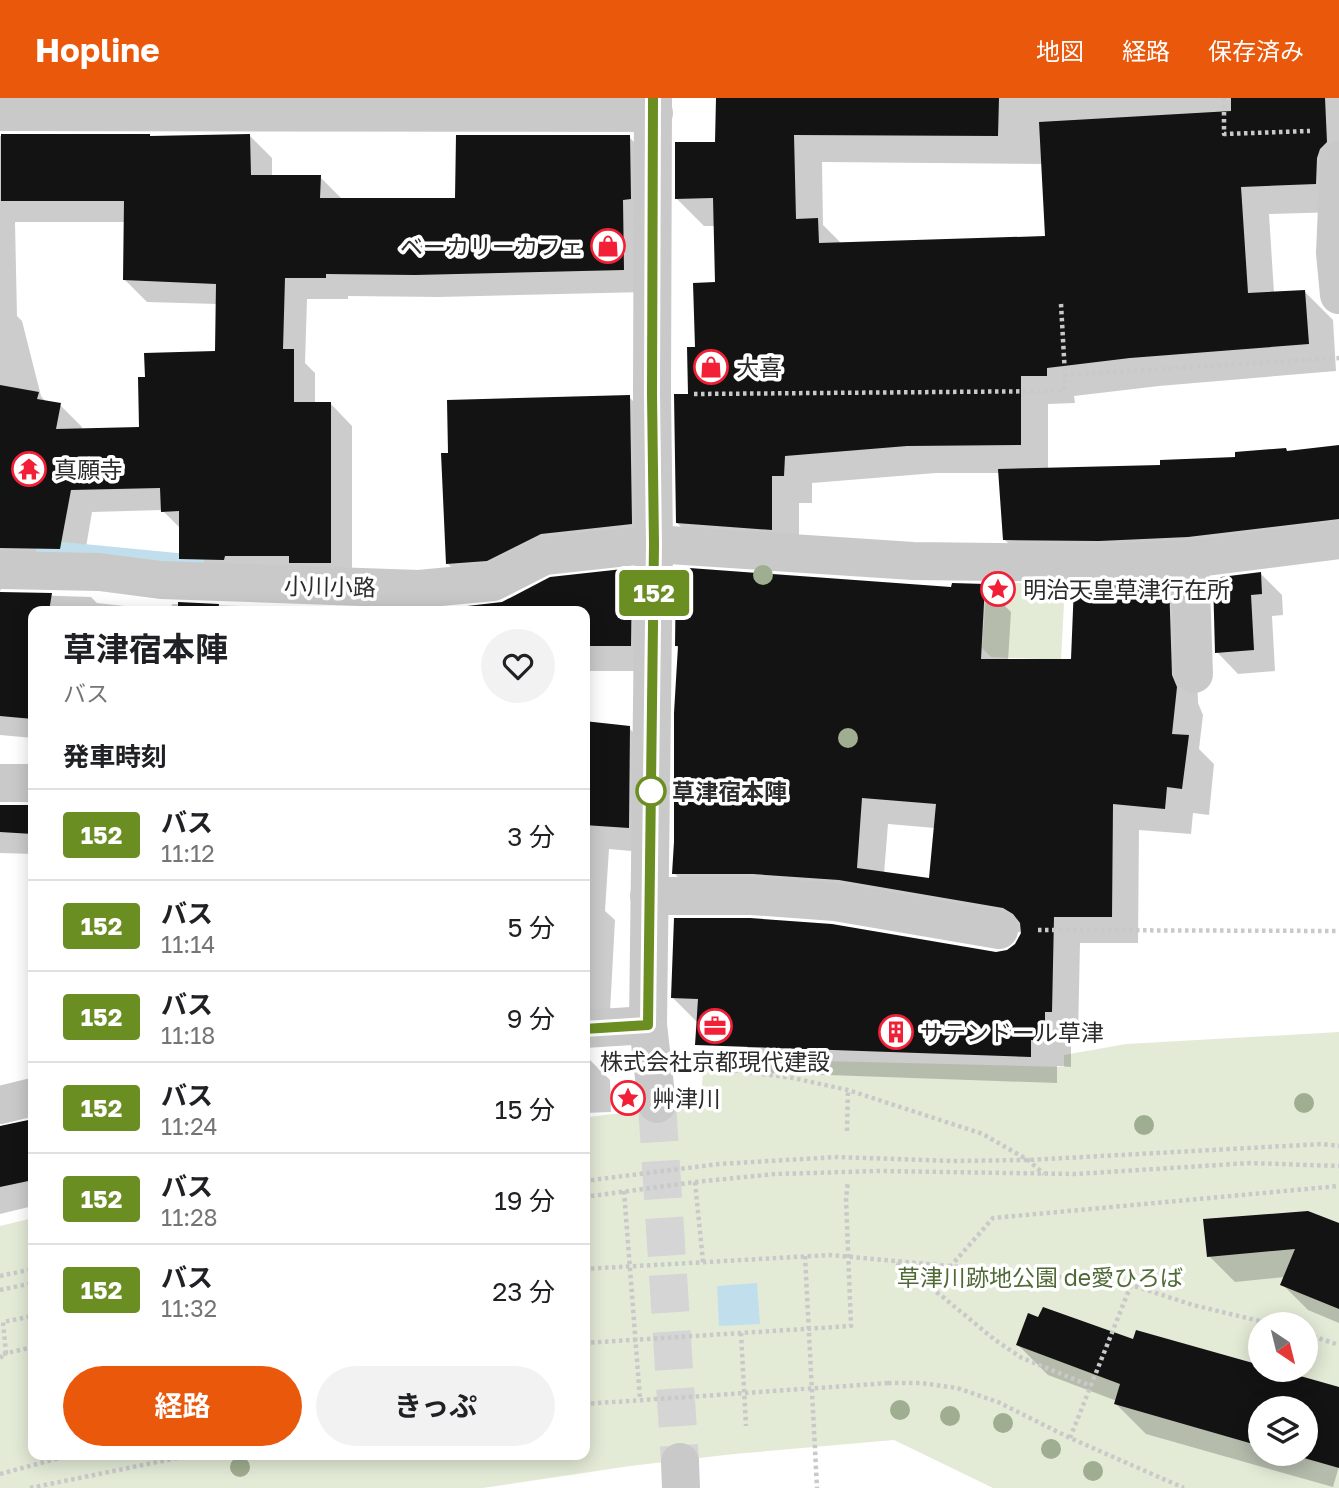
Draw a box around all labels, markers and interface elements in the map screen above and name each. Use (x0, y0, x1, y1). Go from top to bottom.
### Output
text: Hopline (35, 30, 160, 69)
text: 地図 (1036, 36, 1084, 65)
text: 経路 (1122, 36, 1170, 65)
text: 保存済み (1208, 36, 1304, 65)
shop icon: ベーカリーカフェ (589, 227, 627, 265)
place label: ベーカリーカフェ (400, 232, 584, 260)
shop icon: 大喜 (692, 348, 730, 386)
place label: 大喜 (736, 353, 782, 381)
temple icon: 真願寺 (10, 450, 48, 488)
place label: 真願寺 (54, 455, 123, 483)
line badge: 152 (614, 570, 694, 616)
place icon: 明治天皇草津行在所 (979, 570, 1017, 608)
street label: 小川小路 (284, 571, 376, 601)
place label: 明治天皇草津行在所 (1023, 575, 1230, 603)
text: 152 (633, 578, 675, 607)
text: 草津宿本陣 (63, 629, 228, 668)
button: heart (481, 629, 555, 703)
text: バス (63, 679, 109, 707)
text: 発車時刻 (63, 741, 167, 772)
marker: 草津宿本陣 (636, 776, 666, 806)
place label: 草津宿本陣 (672, 777, 787, 805)
text: バス (161, 807, 213, 838)
text: 152 (81, 820, 122, 849)
text: 3 分 (507, 821, 555, 852)
text: 11:12 (161, 839, 215, 867)
text: バス (161, 898, 213, 929)
text: 152 (81, 911, 122, 940)
text: 5 分 (507, 912, 555, 943)
text: 11:14 (161, 930, 215, 958)
text: バス (161, 989, 213, 1020)
text: 152 (81, 1002, 122, 1031)
text: 9 分 (507, 1003, 555, 1034)
office icon: 株式会社京都現代建設 (696, 1007, 734, 1045)
building icon: サテンドール草津 (877, 1013, 915, 1051)
place label: サテンドール草津 (920, 1018, 1104, 1046)
text: 11:18 (161, 1021, 215, 1049)
place label: 株式会社京都現代建設 (600, 1047, 830, 1075)
place icon: 艸津川 (609, 1079, 647, 1117)
text: バス (161, 1080, 213, 1111)
place label: 艸津川 (652, 1084, 721, 1112)
text: 152 (81, 1093, 122, 1122)
text: 15 分 (495, 1094, 555, 1125)
text: 11:24 (161, 1112, 218, 1140)
text: バス (161, 1171, 213, 1202)
text: 152 (81, 1184, 122, 1213)
text: 19 分 (494, 1185, 555, 1216)
text: 11:28 (161, 1203, 218, 1231)
text: バス (161, 1262, 213, 1293)
park label: 草津川跡地公園 de愛ひろば (897, 1263, 1183, 1291)
text: 152 (81, 1275, 122, 1304)
text: 23 分 (492, 1276, 555, 1307)
text: 11:32 (161, 1294, 217, 1322)
north arrow (1248, 1312, 1318, 1382)
map controls (1248, 1312, 1318, 1466)
button: 経路 (63, 1366, 302, 1446)
button: きっぷ (316, 1366, 555, 1446)
button: layers (1248, 1396, 1318, 1466)

